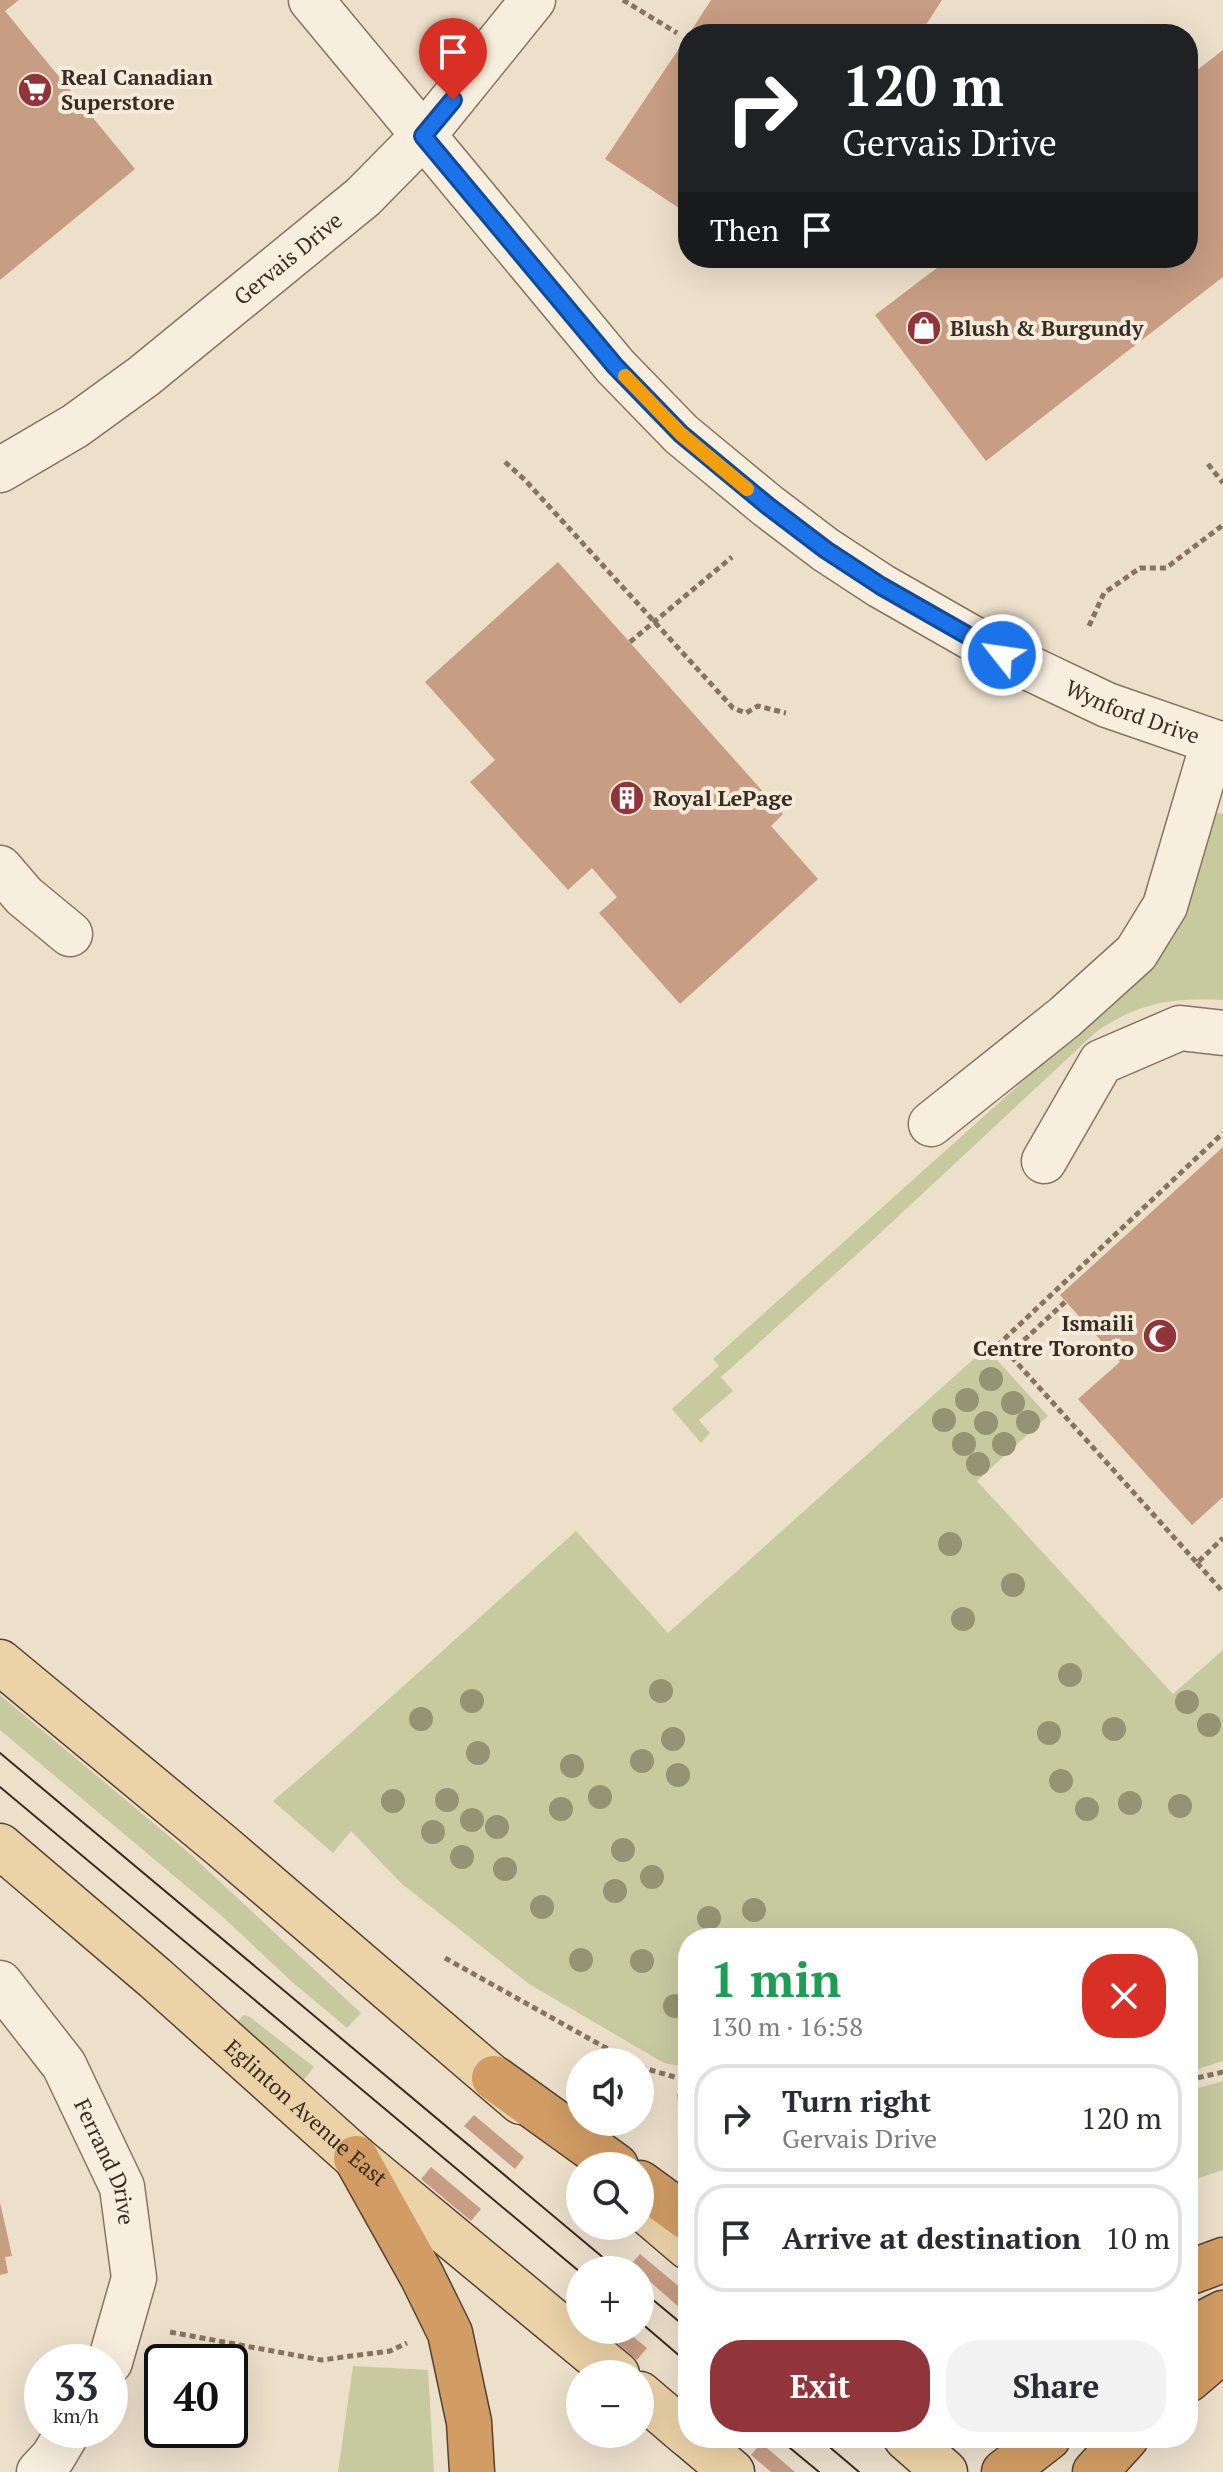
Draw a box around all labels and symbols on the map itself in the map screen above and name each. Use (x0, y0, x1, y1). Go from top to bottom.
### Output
pin (419, 18, 487, 100)
place label: Real Canadian Superstore (61, 62, 213, 116)
supermarket icon: Real Canadian Superstore (16, 71, 54, 109)
street label: Gervais Drive (228, 205, 348, 311)
shop icon: Blush & Burgundy (905, 309, 943, 347)
place label: Blush & Burgundy (950, 313, 1144, 342)
position arrow (960, 613, 1044, 697)
street label: Wynford Drive (1061, 672, 1204, 750)
building icon: Royal LePage (608, 779, 646, 817)
place label: Royal LePage (653, 783, 793, 812)
place label: Ismaili Centre Toronto (973, 1308, 1134, 1362)
mosque icon: Ismaili Centre Toronto (1141, 1317, 1179, 1355)
street label: Eglinton Avenue East (219, 2032, 394, 2192)
street label: Ferrand Drive (68, 2094, 142, 2227)
speed limit sign: 40 (144, 2344, 248, 2448)

